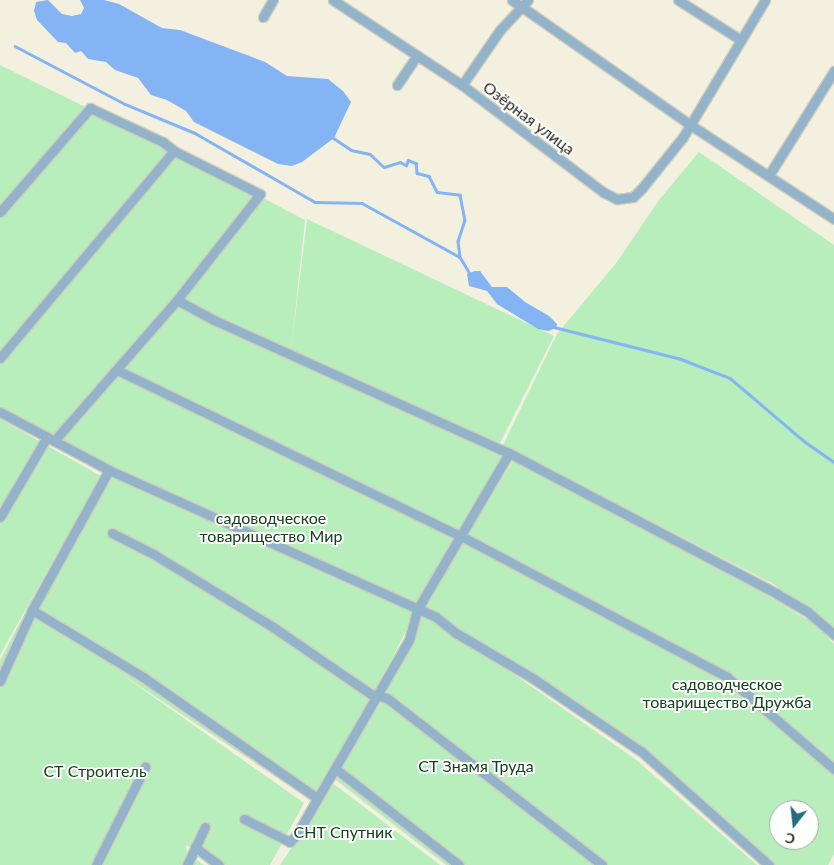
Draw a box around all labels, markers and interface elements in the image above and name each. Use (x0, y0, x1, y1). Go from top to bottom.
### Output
street label: Озёрная улица (479, 77, 579, 159)
park label: садоводческое товарищество Мир (200, 508, 342, 546)
park label: садоводческое товарищество Дружба (642, 674, 812, 712)
park label: СТ Знамя Труда (418, 756, 534, 776)
park label: СТ Строитель (43, 761, 147, 781)
north arrow (769, 800, 819, 850)
park label: СНТ Спутник (294, 822, 392, 842)
text: С (783, 829, 797, 848)

